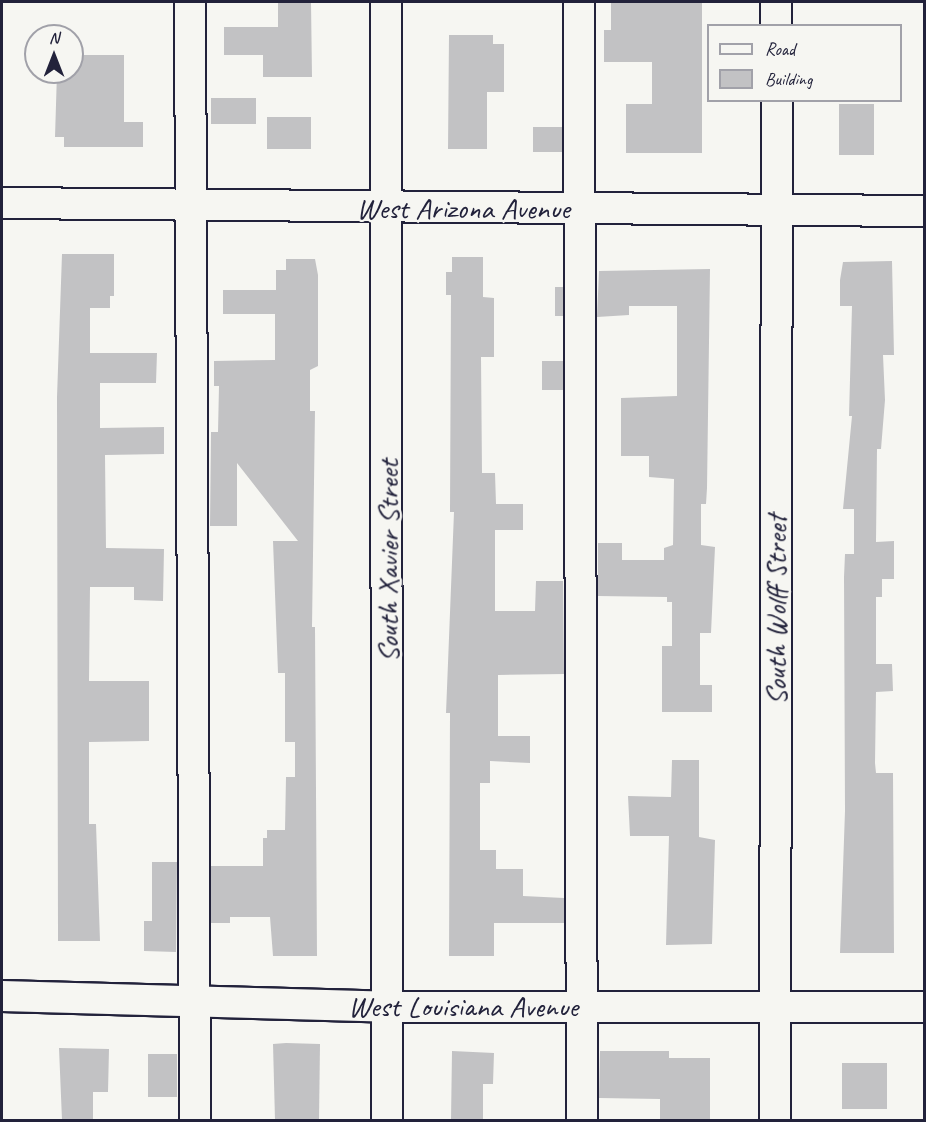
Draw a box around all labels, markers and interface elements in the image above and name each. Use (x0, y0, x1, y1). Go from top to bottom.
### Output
north arrow (24, 24, 84, 84)
legend (707, 24, 902, 102)
text: N (49, 28, 59, 48)
text: Road (765, 38, 795, 60)
text: Building (765, 68, 812, 90)
street label: West Arizona Avenue (357, 190, 569, 226)
street label: South Xavier Street (370, 459, 406, 663)
street label: South Wolff Street (758, 514, 794, 706)
street label: West Louisiana Avenue (348, 988, 578, 1024)

